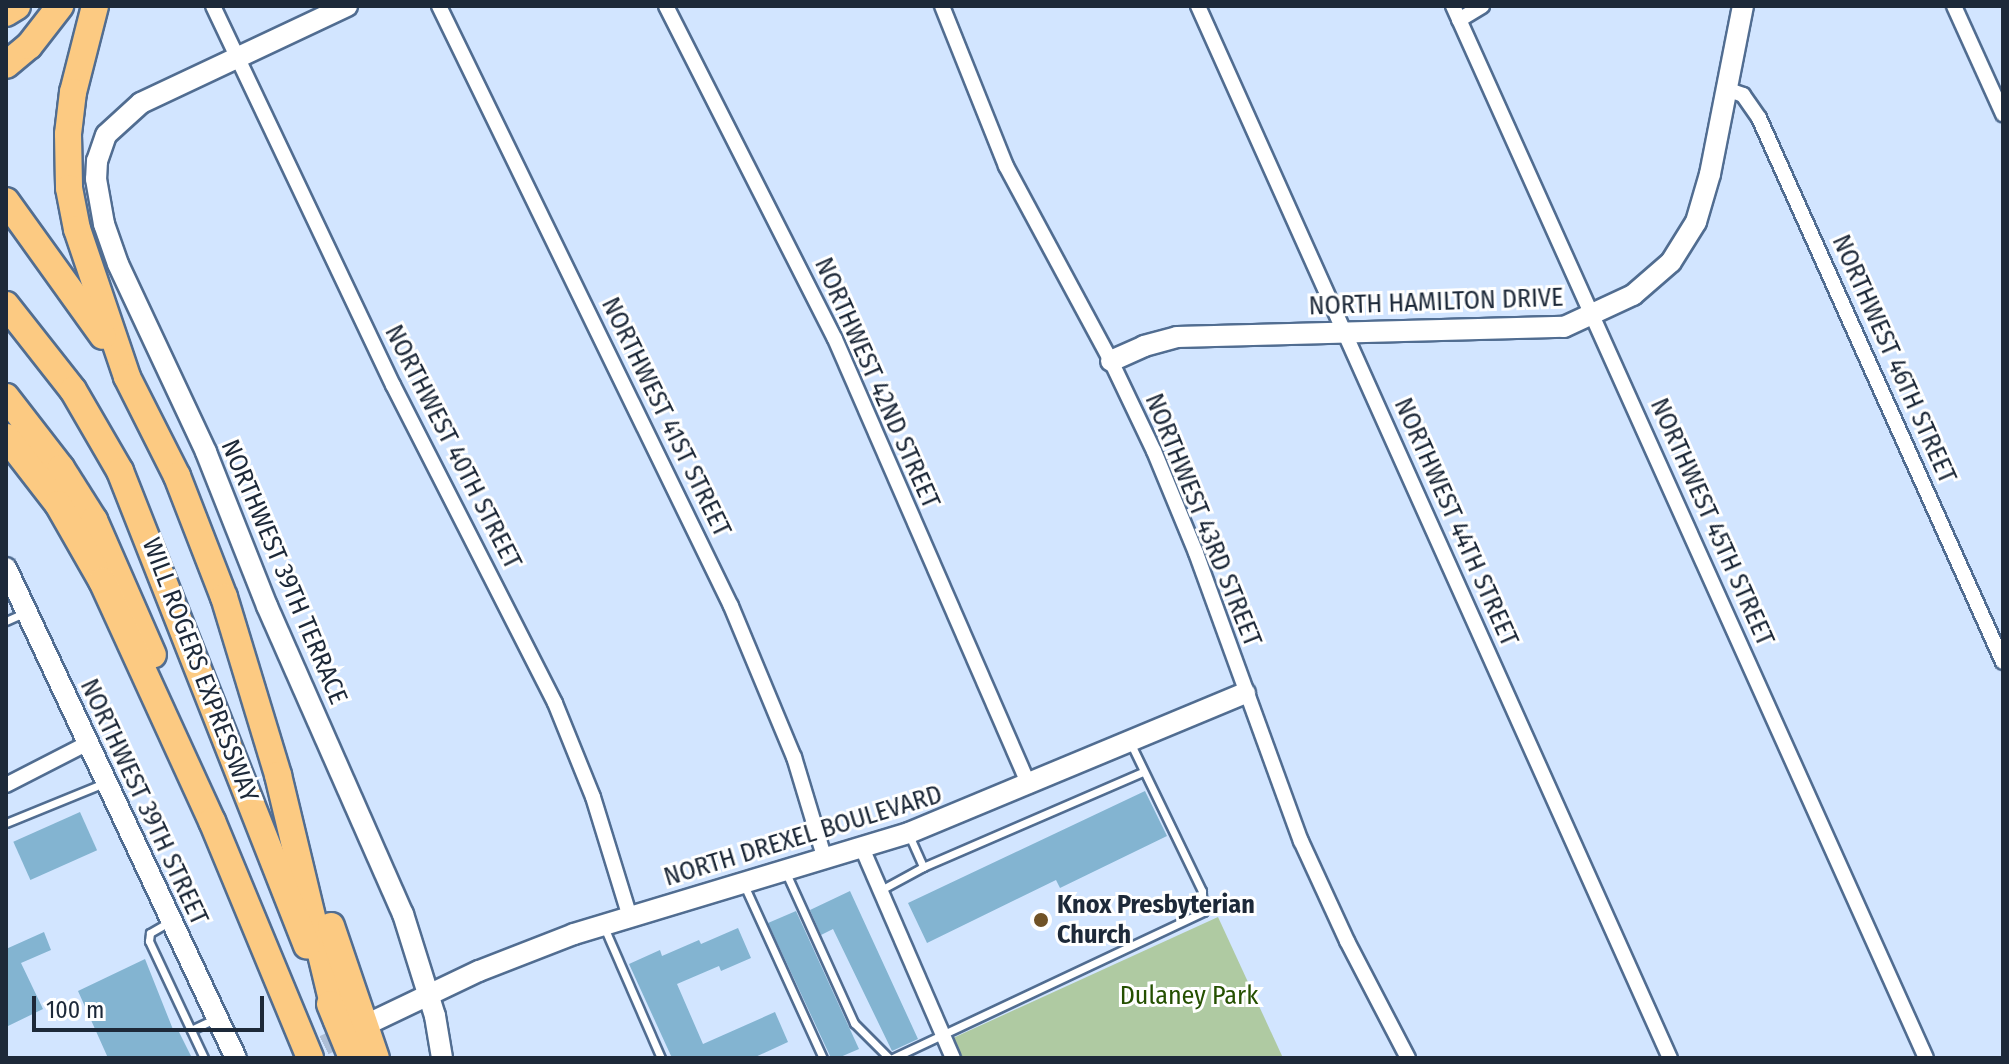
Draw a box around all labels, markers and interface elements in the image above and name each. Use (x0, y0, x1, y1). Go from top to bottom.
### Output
street label: NORTHWEST 46TH STREET (1825, 230, 1963, 488)
street label: NORTHWEST 42ND STREET (808, 253, 946, 513)
street label: NORTH HAMILTON DRIVE (1308, 282, 1564, 322)
street label: NORTHWEST 41ST STREET (595, 292, 737, 542)
street label: NORTHWEST 40TH STREET (378, 320, 528, 574)
street label: NORTHWEST 43RD STREET (1138, 389, 1268, 651)
street label: NORTHWEST 44TH STREET (1387, 393, 1525, 651)
street label: NORTHWEST 45TH STREET (1643, 393, 1781, 651)
street label: NORTHWEST 39TH TERRACE (214, 435, 354, 709)
street label: WILL ROGERS EXPRESSWAY (135, 534, 265, 806)
street label: NORTHWEST 39TH STREET (73, 674, 215, 930)
street label: NORTH DREXEL BOULEVARD (660, 779, 946, 893)
place label: Knox Presbyterian Church (1057, 889, 1255, 950)
marker: Knox Presbyterian Church (1032, 911, 1050, 929)
scale bar (36, 980, 268, 1030)
park label: Dulaney Park (1120, 980, 1258, 1012)
text: 100 m (46, 996, 104, 1024)

